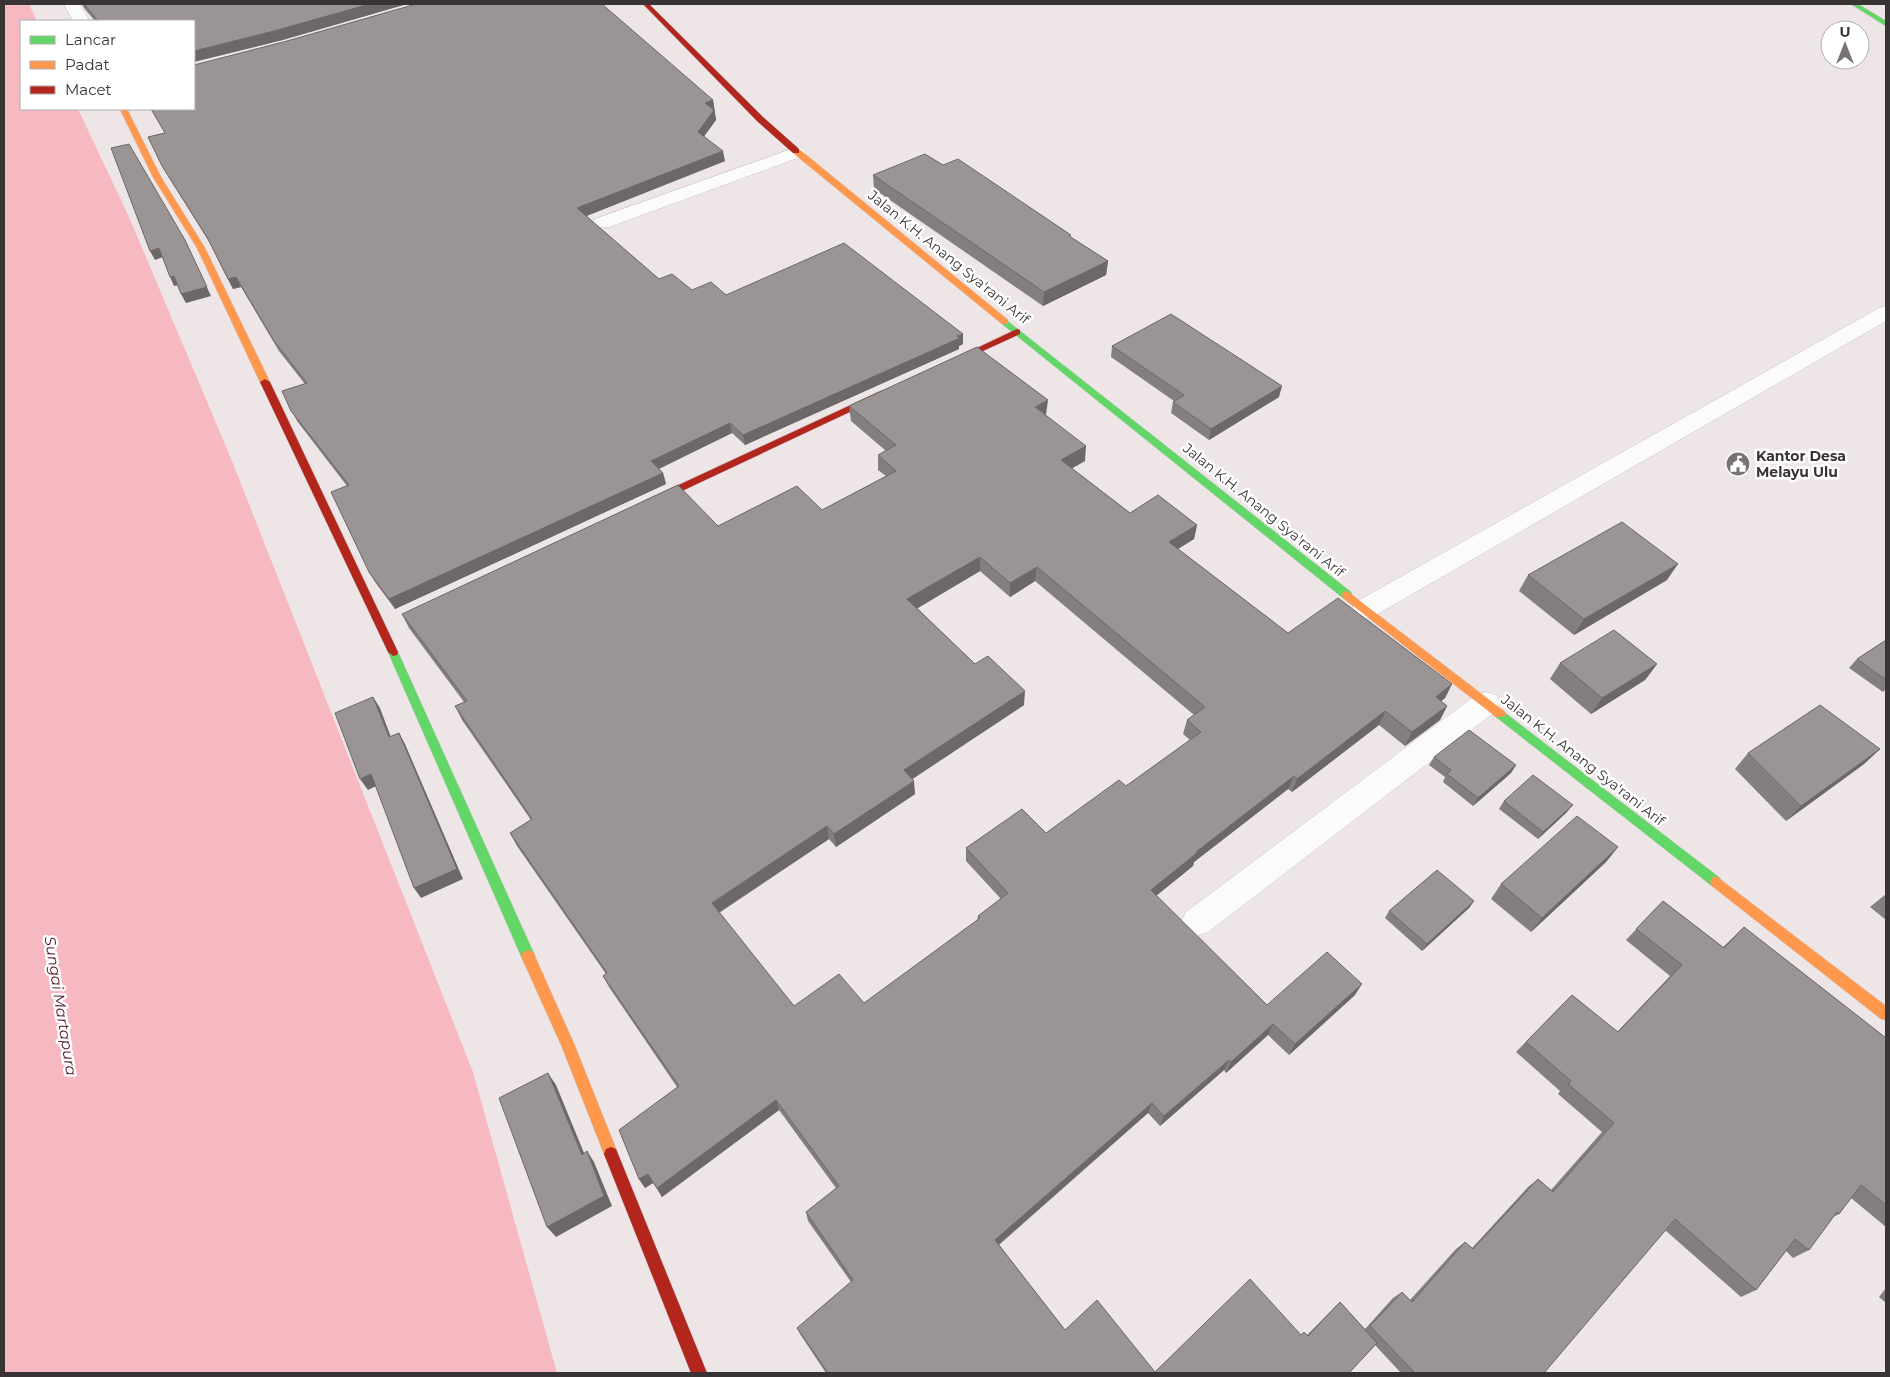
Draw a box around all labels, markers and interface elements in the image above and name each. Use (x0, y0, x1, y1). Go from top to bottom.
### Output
legend (20, 20, 195, 110)
north arrow (1820, 20, 1870, 70)
text: U (1839, 23, 1851, 41)
text: Lancar (65, 30, 116, 49)
text: Padat (65, 55, 110, 74)
text: Macet (65, 80, 112, 99)
street label: Jalan K.H. Anang Sya'rani Arif (864, 185, 1035, 329)
street label: Jalan K.H. Anang Sya'rani Arif (1179, 438, 1350, 582)
place label: Kantor Desa Melayu Ulu (1756, 447, 1846, 481)
public building icon: Kantor Desa Melayu Ulu (1725, 451, 1751, 477)
street label: Jalan K.H. Anang Sya'rani Arif (1497, 690, 1670, 830)
water label: Sungai Martapura (41, 935, 81, 1077)

